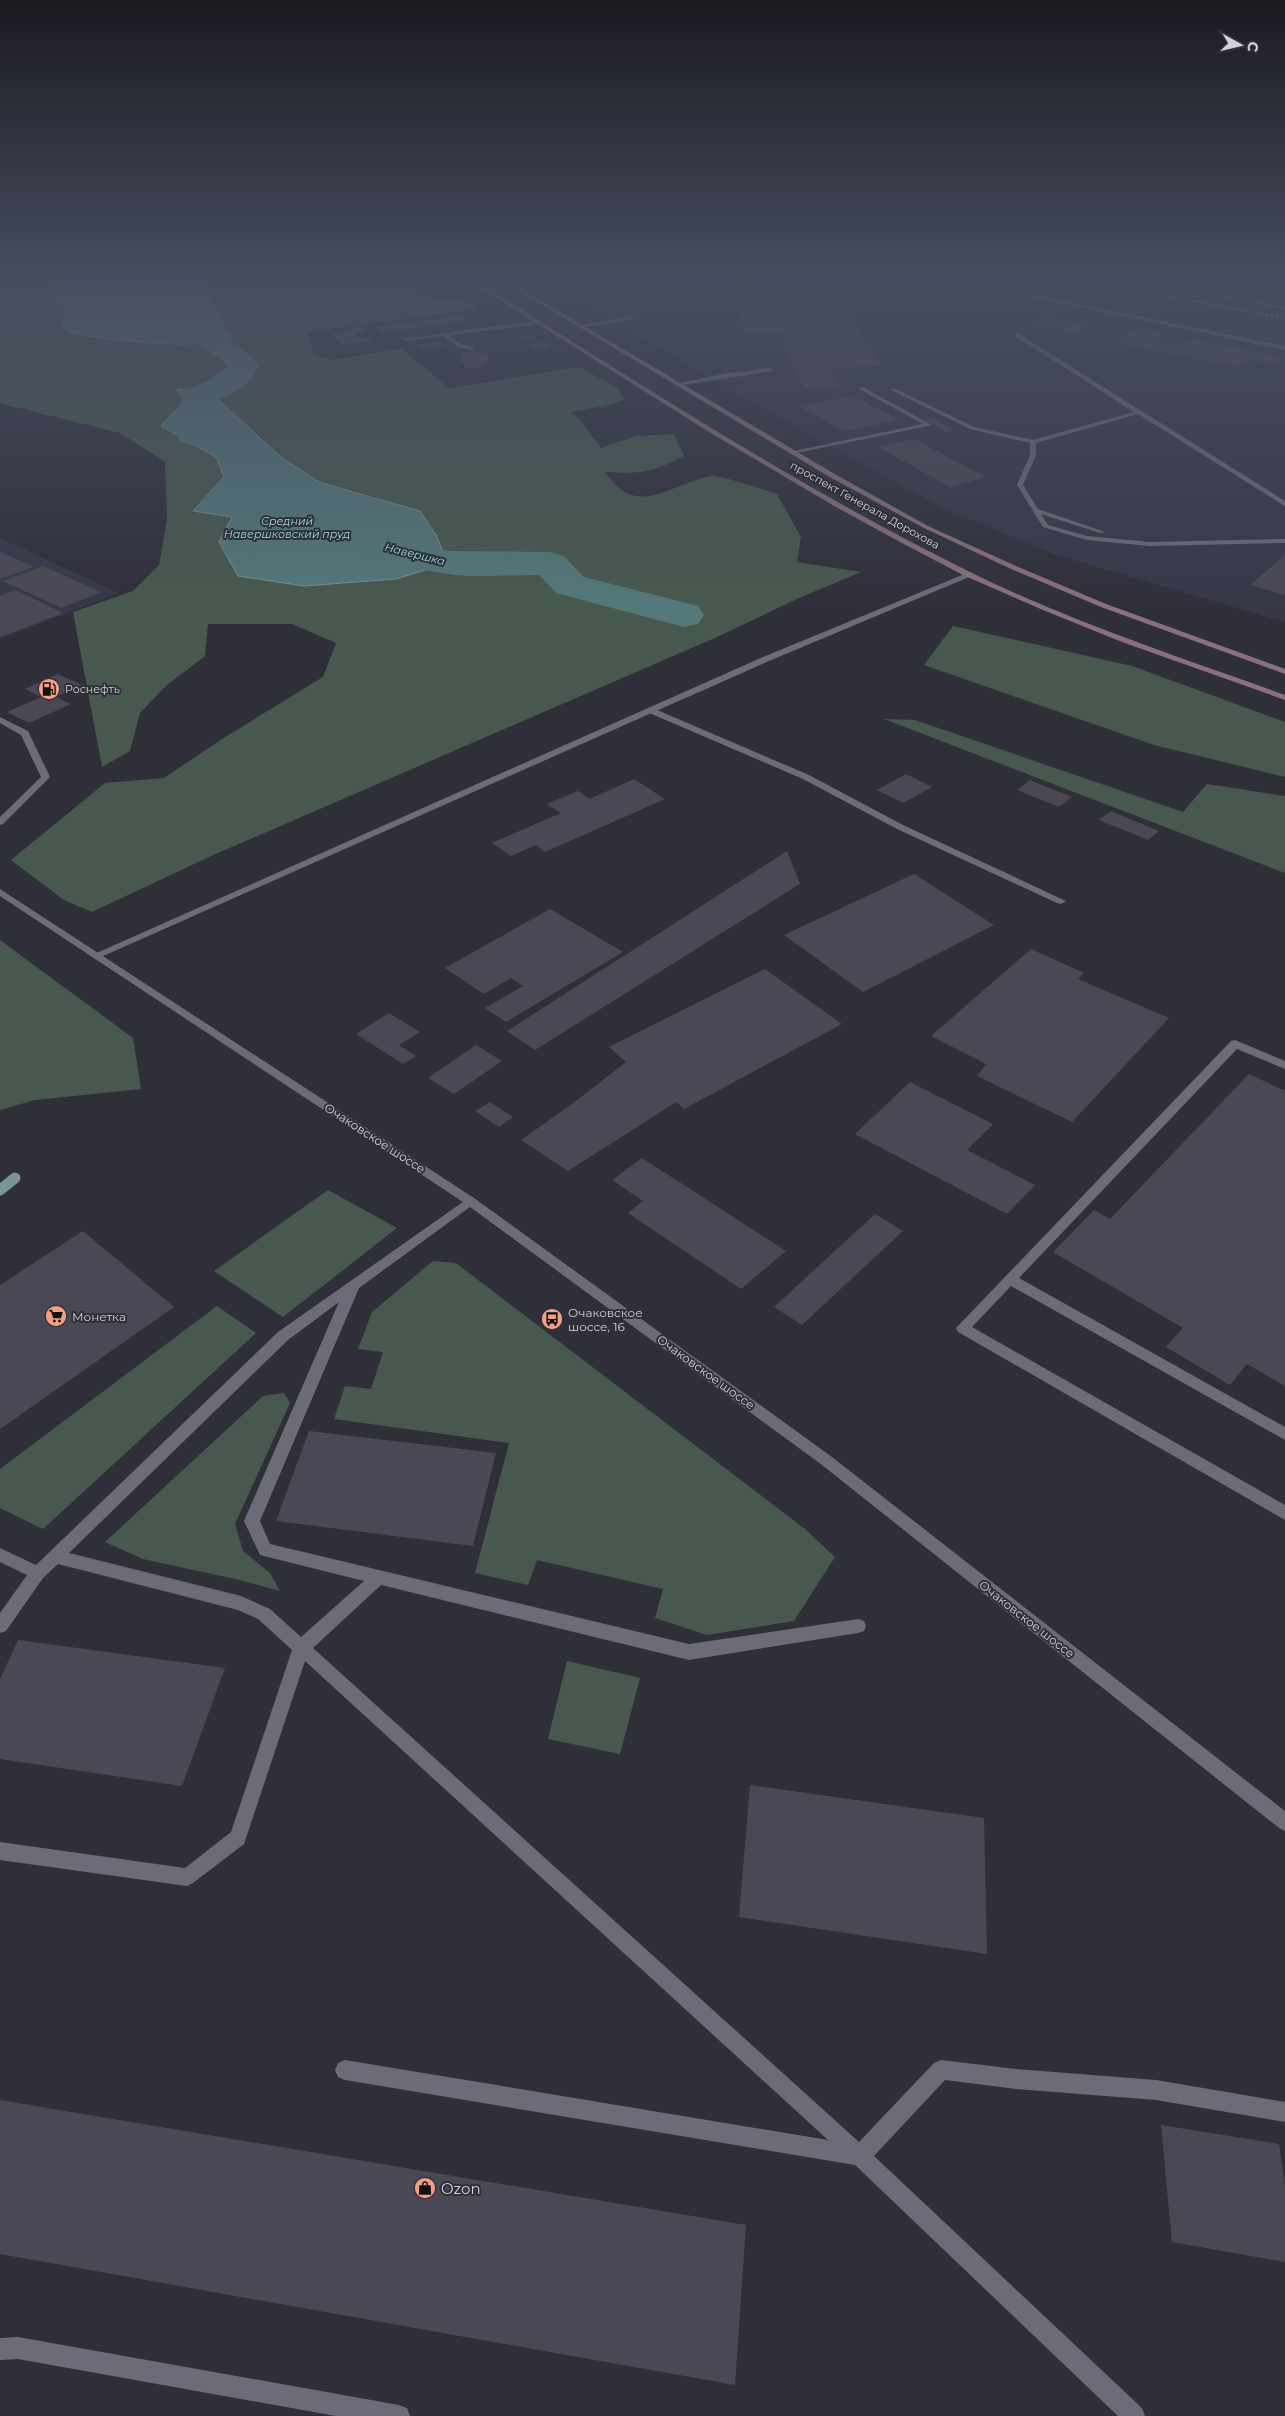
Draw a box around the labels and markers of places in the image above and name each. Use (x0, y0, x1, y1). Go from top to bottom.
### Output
fuel station icon: Роснефть (37, 677, 61, 701)
place label: Роснефть (65, 682, 120, 696)
supermarket icon: Монетка (44, 1304, 68, 1328)
place label: Очаковское шоссе, 16 (568, 1305, 643, 1334)
bus stop icon: Очаковское шоссе, 16 (540, 1307, 564, 1331)
place label: Монетка (72, 1309, 126, 1324)
shop icon: Ozon (413, 2176, 437, 2200)
place label: Ozon (441, 2179, 481, 2198)

